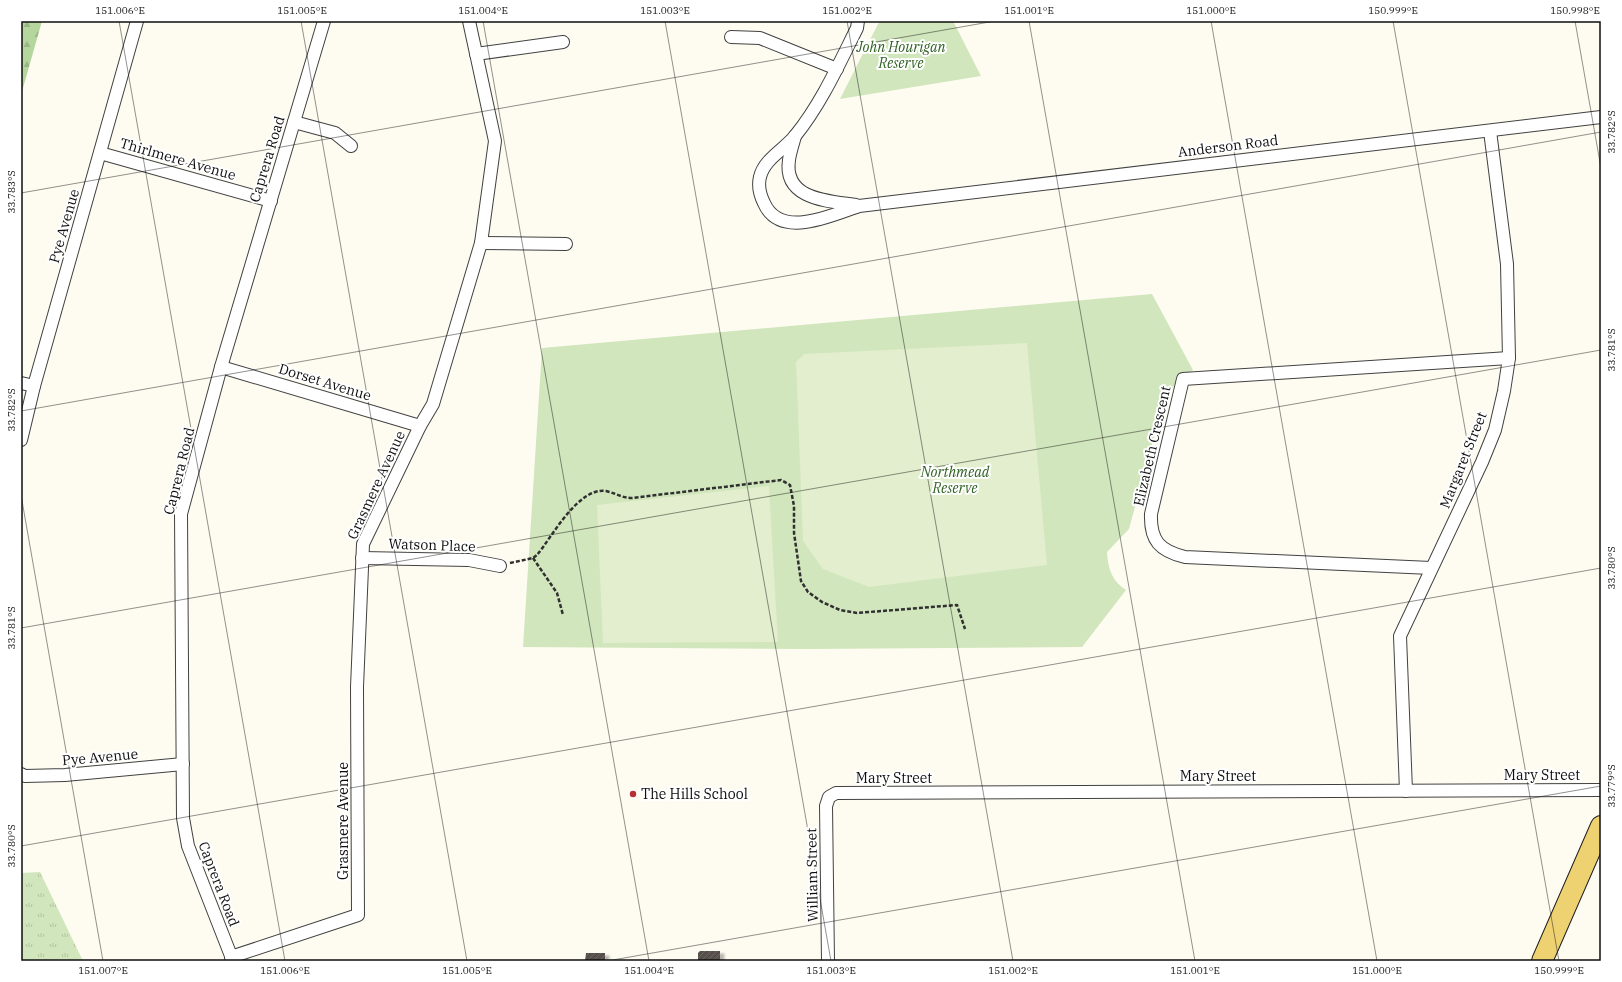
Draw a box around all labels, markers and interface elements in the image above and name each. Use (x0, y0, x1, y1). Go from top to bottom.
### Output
text: 151.006°E (95, 4, 145, 17)
text: 151.005°E (277, 4, 327, 17)
text: 151.004°E (458, 4, 508, 17)
text: 151.003°E (640, 4, 690, 17)
text: 151.002°E (822, 4, 872, 17)
text: 151.001°E (1004, 4, 1054, 17)
text: 151.000°E (1186, 4, 1236, 17)
text: 150.999°E (1368, 4, 1418, 17)
text: 150.998°E (1550, 4, 1600, 17)
park label: John Hourigan Reserve (855, 38, 946, 72)
text: 33.782°S (1605, 110, 1618, 154)
street label: Caprera Road (245, 113, 289, 204)
street label: Anderson Road (1177, 131, 1280, 161)
street label: Thirlmere Avenue (118, 134, 238, 184)
text: 33.783°S (5, 170, 18, 214)
street label: Pye Avenue (45, 187, 83, 265)
text: 33.781°S (1605, 328, 1618, 372)
street label: Dorset Avenue (277, 359, 373, 405)
street label: Elizabeth Crescent (1129, 384, 1175, 508)
text: 33.782°S (5, 388, 18, 432)
street label: Margaret Street (1435, 409, 1491, 511)
street label: Caprera Road (159, 425, 199, 517)
street label: Grasmere Avenue (343, 428, 409, 542)
park label: Northmead Reserve (920, 463, 990, 497)
street label: Watson Place (388, 534, 476, 556)
text: 33.780°S (1605, 546, 1618, 590)
text: 33.781°S (5, 606, 18, 650)
street label: Pye Avenue (61, 745, 139, 769)
street label: Grasmere Avenue (334, 762, 352, 880)
text: 33.779°S (1605, 764, 1618, 808)
street label: Mary Street (1504, 766, 1580, 784)
street label: Mary Street (1180, 767, 1256, 785)
street label: Mary Street (856, 769, 932, 787)
place label: The Hills School (641, 785, 748, 803)
marker: The Hills School (628, 789, 638, 799)
text: 33.780°S (5, 824, 18, 868)
street label: William Street (802, 828, 822, 922)
street label: Caprera Road (195, 839, 244, 929)
text: 151.007°E (78, 964, 128, 977)
text: 151.006°E (260, 964, 310, 977)
text: 151.005°E (442, 964, 492, 977)
text: 151.004°E (624, 964, 674, 977)
text: 151.003°E (806, 964, 856, 977)
text: 151.002°E (988, 964, 1038, 977)
text: 151.001°E (1170, 964, 1220, 977)
text: 151.000°E (1352, 964, 1402, 977)
text: 150.999°E (1534, 964, 1584, 977)

